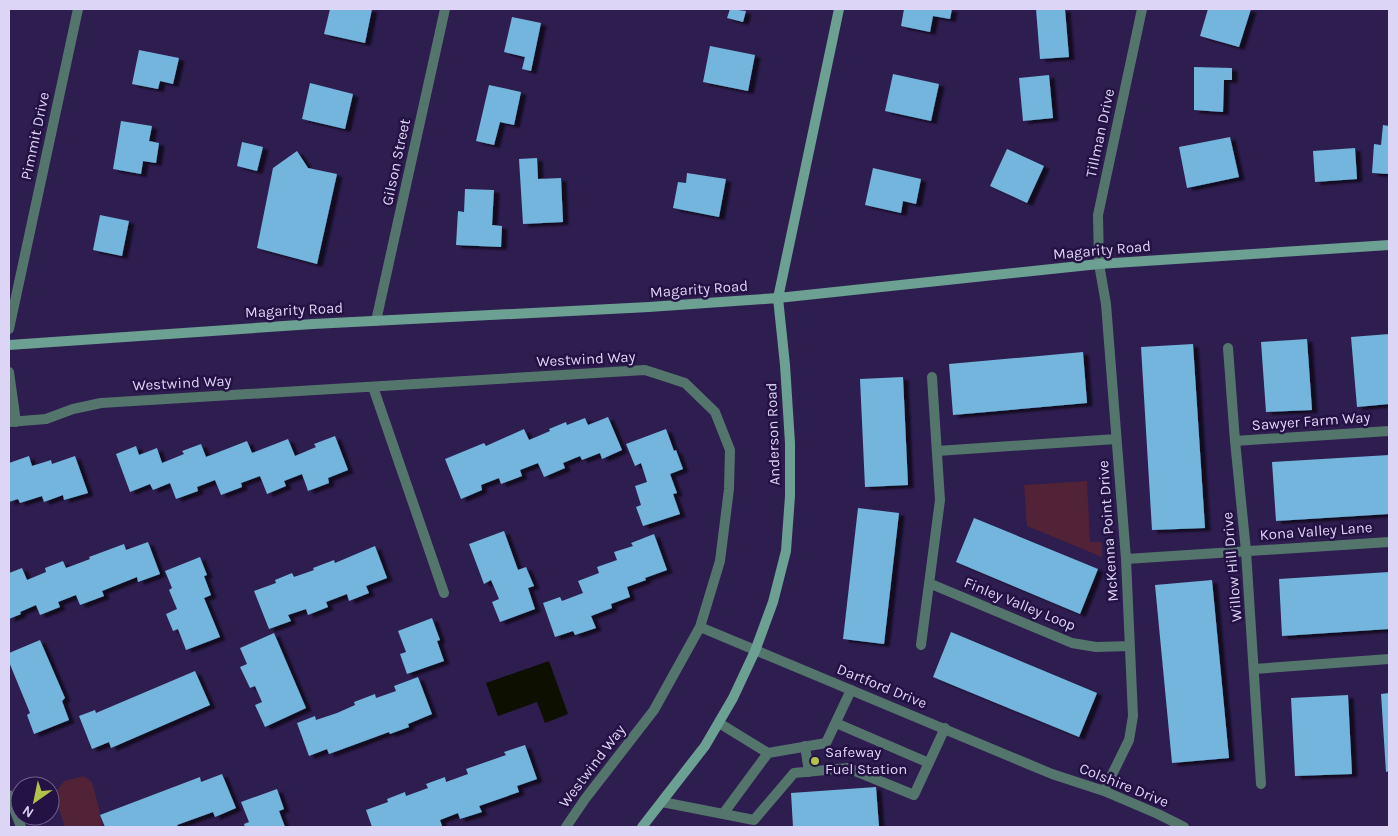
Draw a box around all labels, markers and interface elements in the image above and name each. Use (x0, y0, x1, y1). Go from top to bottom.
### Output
street label: Tillman Drive (1082, 87, 1118, 179)
street label: Pimmit Drive (17, 90, 53, 182)
street label: Gilson Street (378, 117, 414, 207)
street label: Magarity Road (1052, 237, 1152, 263)
street label: Magarity Road (649, 277, 749, 301)
street label: Magarity Road (244, 298, 344, 322)
street label: Westwind Way (536, 347, 636, 371)
street label: Westwind Way (132, 371, 232, 395)
street label: Anderson Road (762, 382, 784, 486)
street label: Sawyer Farm Way (1251, 408, 1371, 434)
street label: McKenna Point Drive (1094, 460, 1122, 602)
street label: Willow Hill Drive (1218, 511, 1246, 623)
street label: Kona Valley Lane (1259, 518, 1373, 544)
street label: Finley Valley Loop (962, 573, 1078, 635)
street label: Dartford Drive (834, 660, 930, 712)
street label: Westwind Way (555, 721, 629, 811)
place label: Safeway Fuel Station (825, 743, 907, 778)
marker: Safeway Fuel Station (809, 755, 821, 767)
street label: Colshire Drive (1077, 759, 1171, 811)
north arrow (10, 776, 60, 826)
text: N (19, 802, 37, 821)

